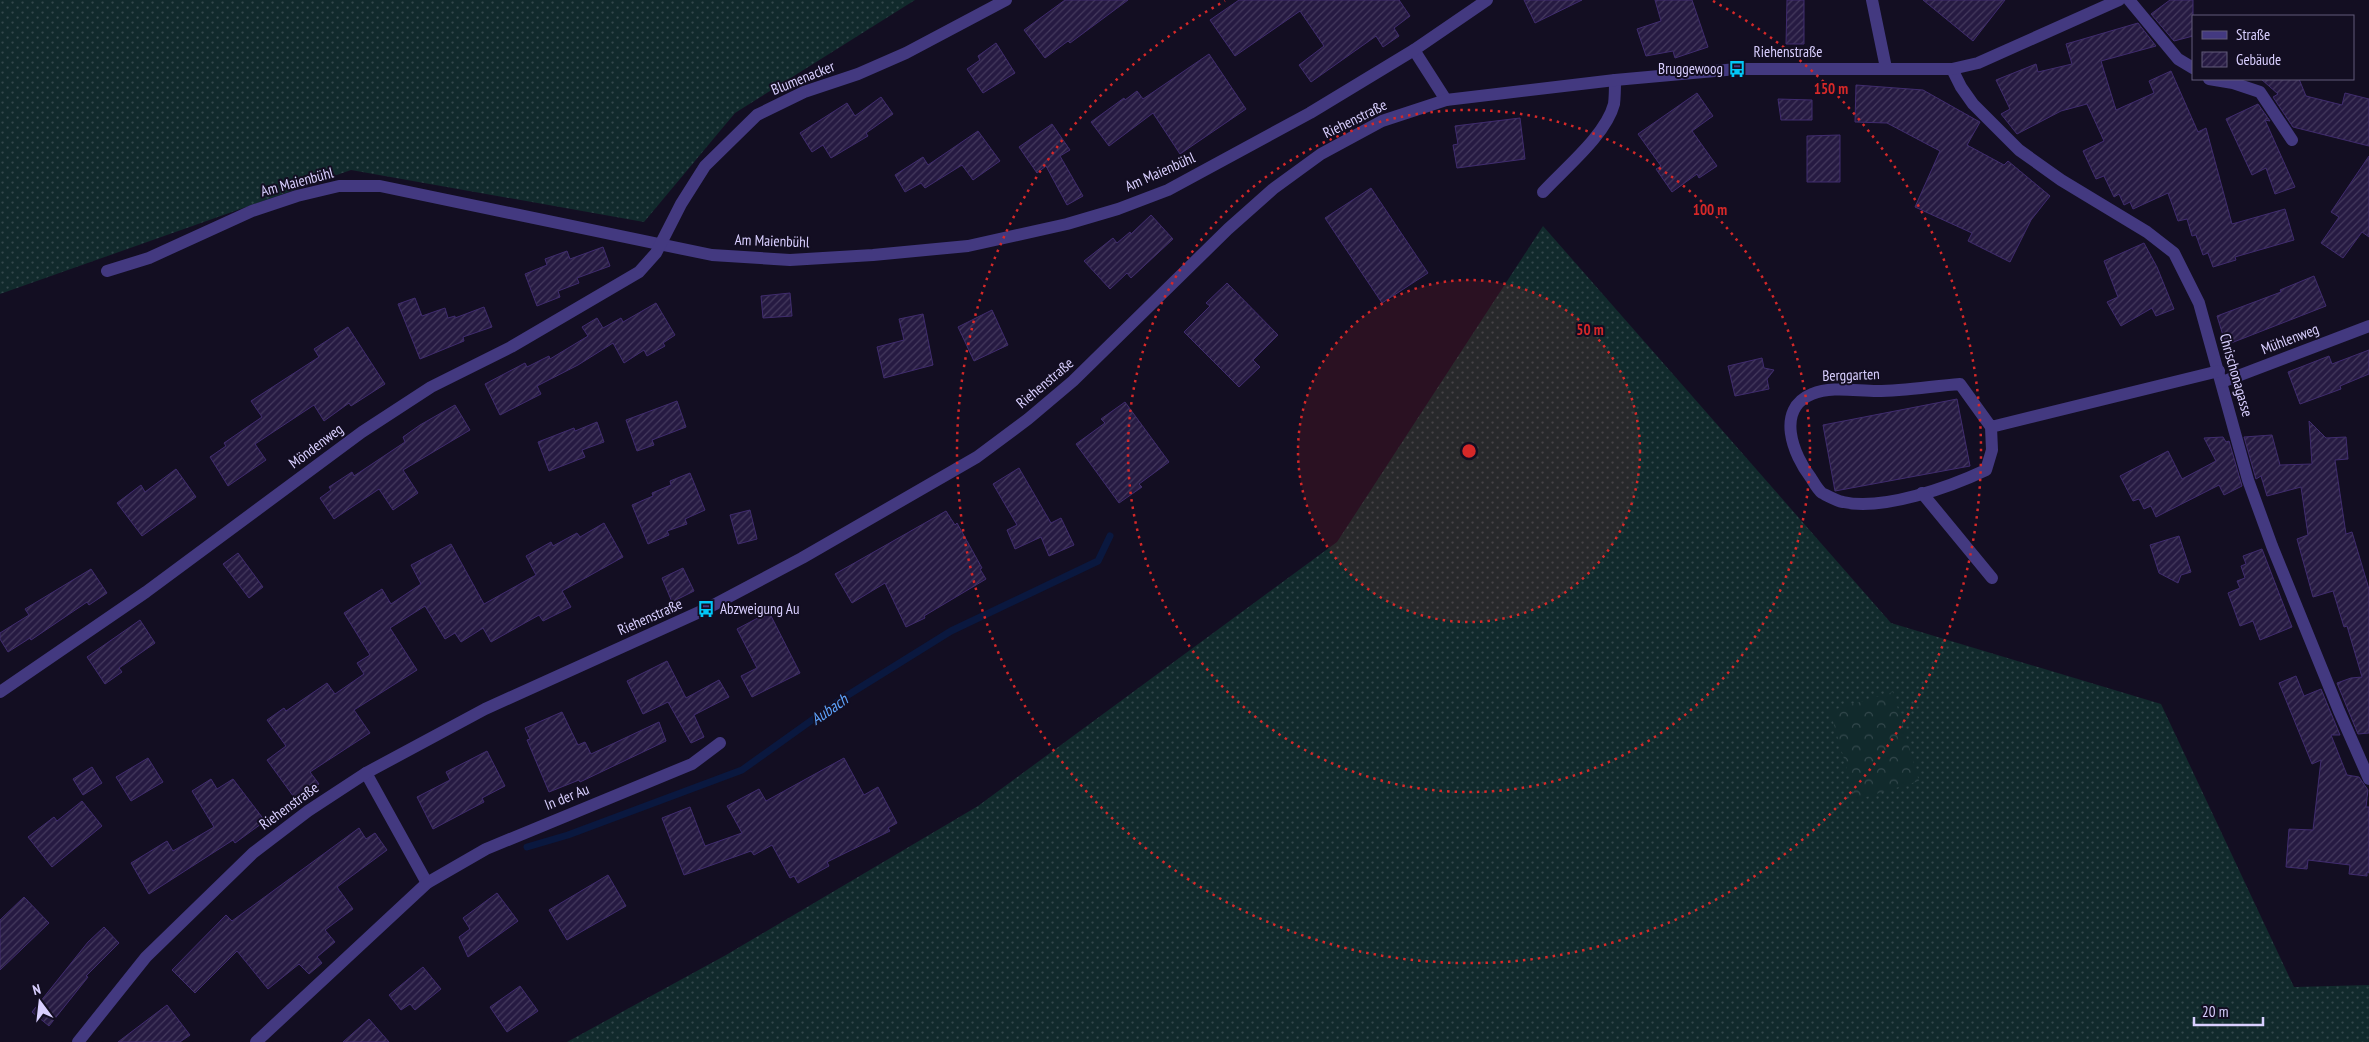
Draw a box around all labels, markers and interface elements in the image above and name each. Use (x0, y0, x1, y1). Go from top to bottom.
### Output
legend (2192, 15, 2354, 80)
text: Straße (2236, 25, 2270, 44)
street label: Riehenstraße (1754, 42, 1822, 61)
text: Gebäude (2236, 50, 2281, 69)
street label: Blumenacker (768, 56, 838, 99)
place label: Bruggewoog (1658, 59, 1723, 78)
bus stop icon: Bruggewoog (1727, 59, 1747, 79)
text: 150 m (1814, 79, 1848, 98)
street label: Riehenstraße (1320, 95, 1390, 142)
street label: Am Maienbühl (1122, 147, 1198, 195)
street label: Am Maienbühl (258, 163, 336, 200)
text: 100 m (1693, 200, 1727, 219)
street label: Am Maienbühl (734, 230, 810, 251)
street label: Mühlenweg (2258, 319, 2321, 358)
text: 50 m (1576, 320, 1604, 339)
street label: Chrischonagasse (2216, 331, 2257, 419)
street label: Riehenstraße (1012, 353, 1077, 412)
street label: Berggarten (1822, 364, 1880, 385)
street label: Möndenweg (285, 419, 347, 472)
centre of rings (1460, 442, 1478, 460)
street label: Riehenstraße (614, 594, 685, 639)
bus stop icon: Abzweigung Au (696, 599, 716, 619)
place label: Abzweigung Au (720, 599, 799, 618)
water label: Aubach (807, 689, 852, 729)
street label: Riehenstraße (255, 778, 322, 834)
street label: In der Au (542, 779, 592, 814)
north arrow (15, 977, 65, 1027)
text: N (31, 980, 43, 999)
scale bar (2194, 994, 2263, 1026)
text: 20 m (2202, 1002, 2228, 1021)

